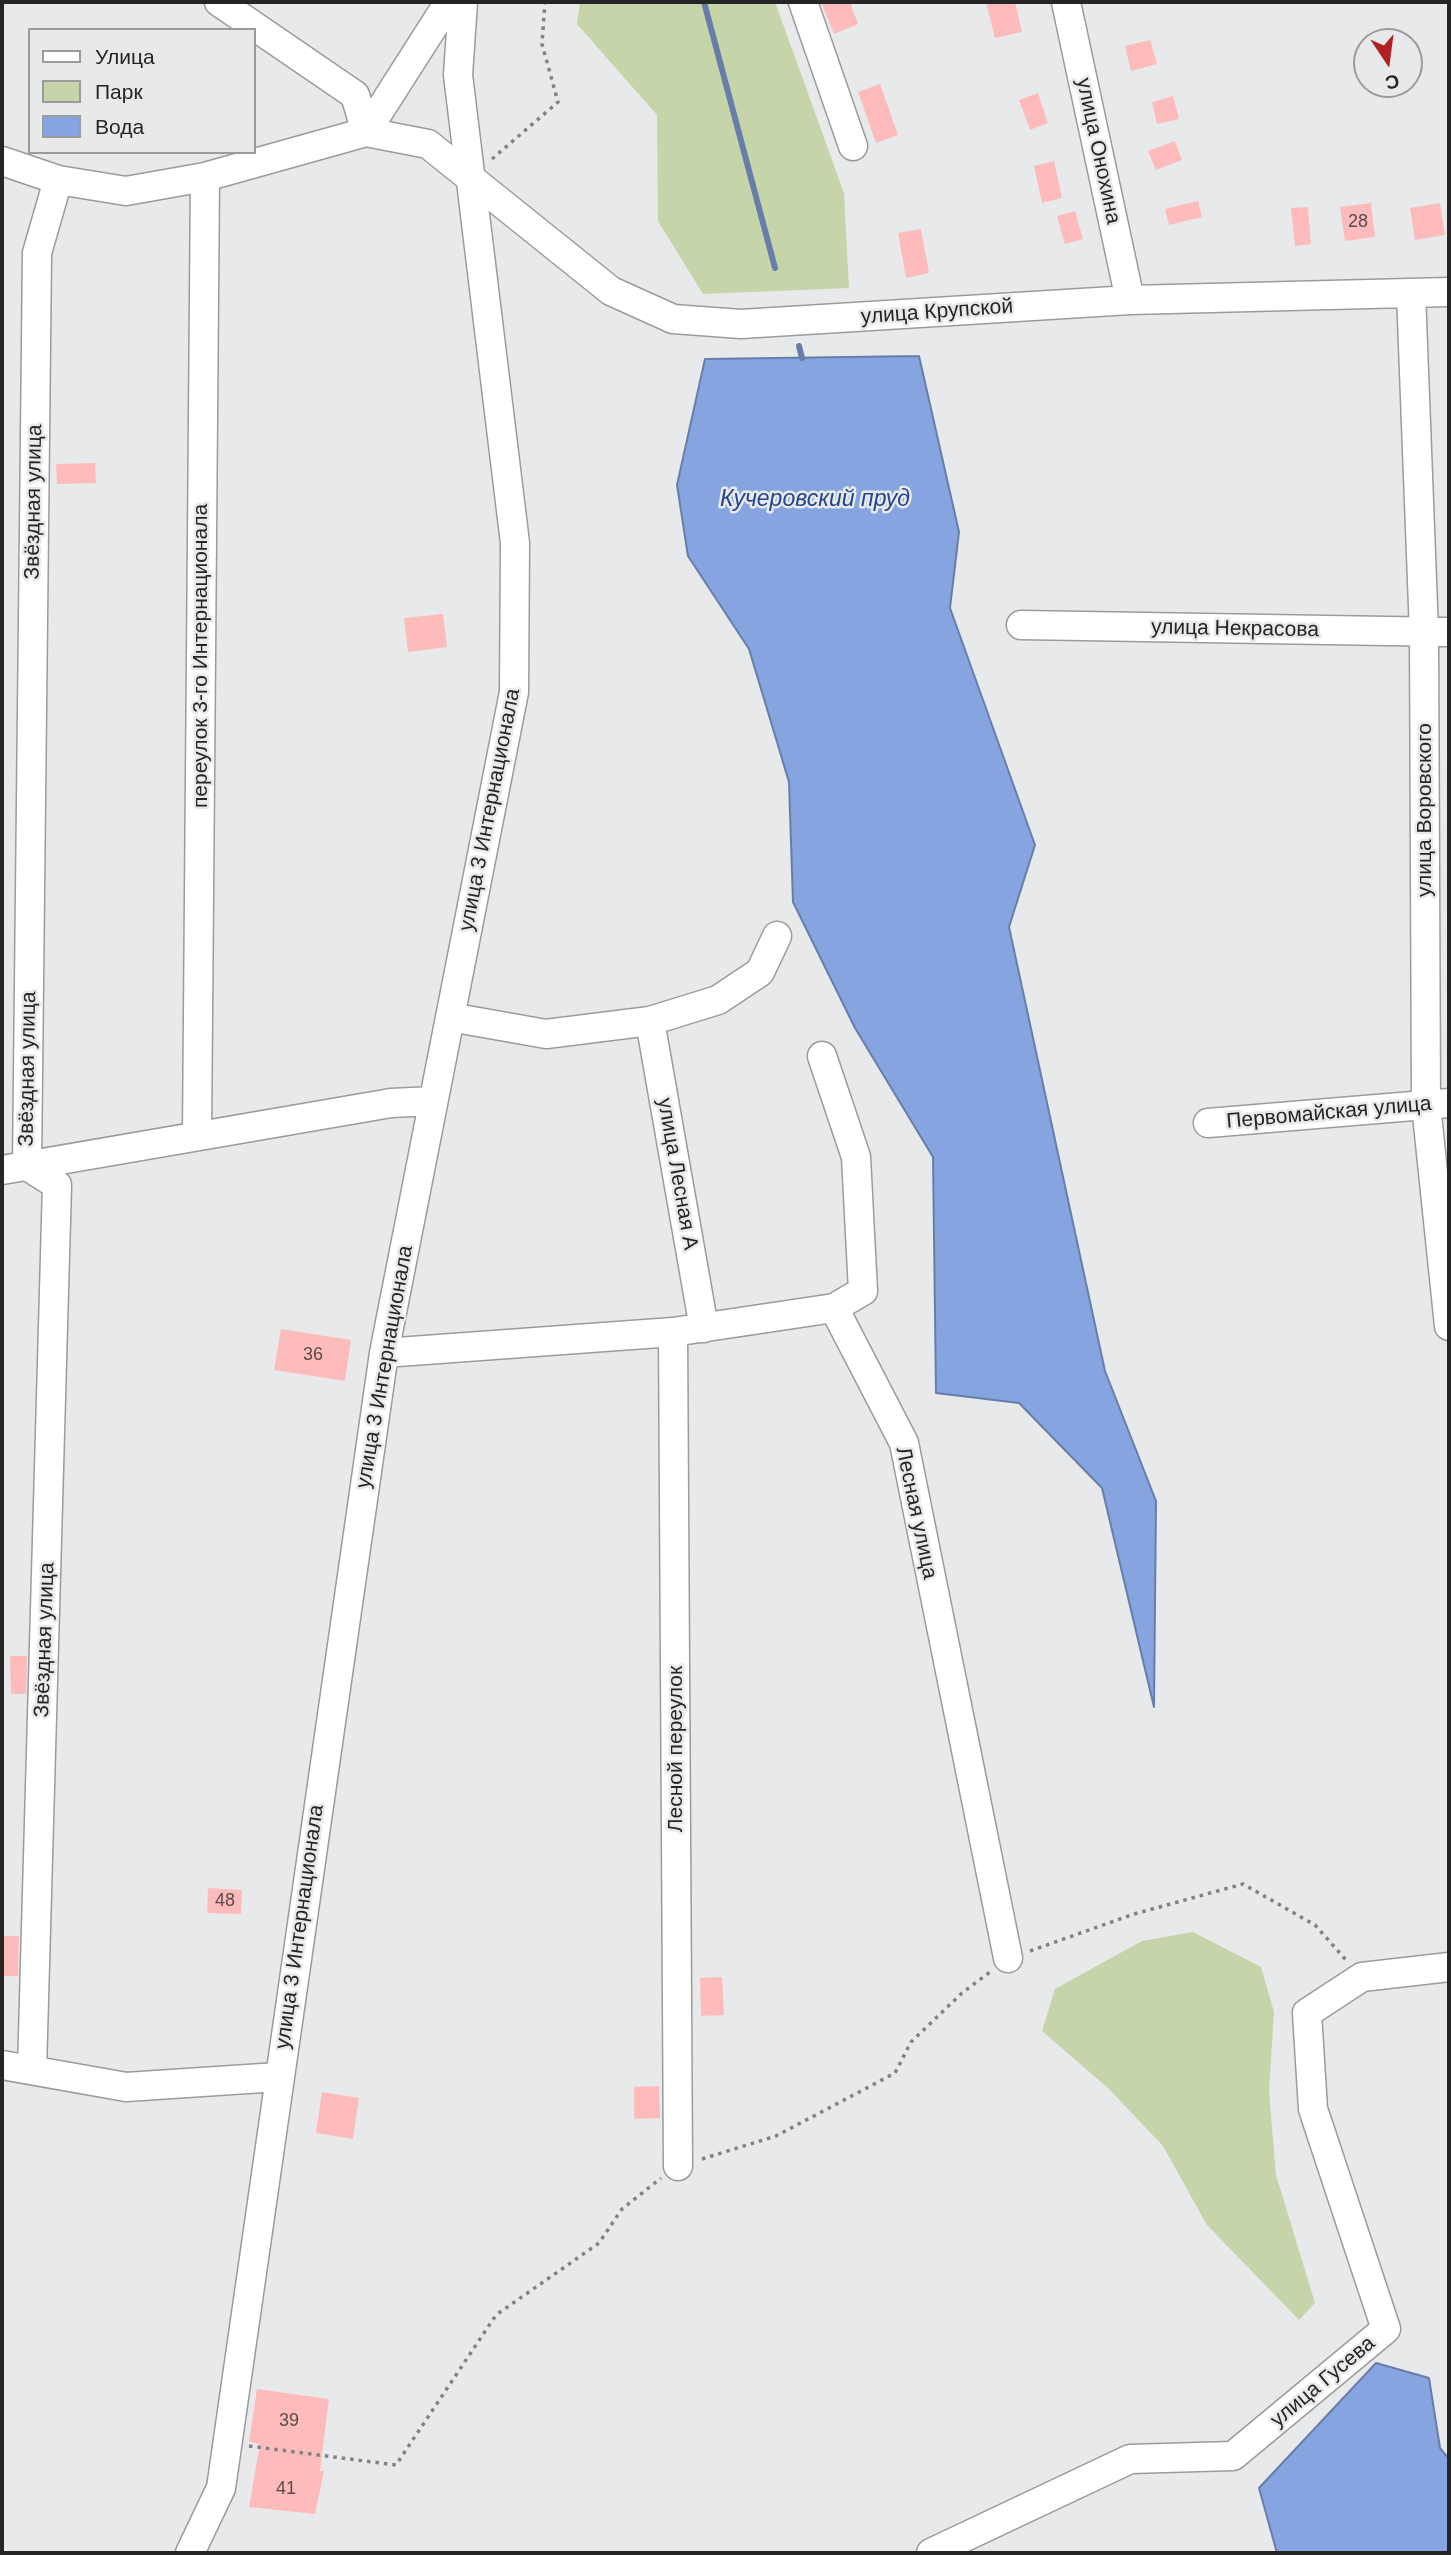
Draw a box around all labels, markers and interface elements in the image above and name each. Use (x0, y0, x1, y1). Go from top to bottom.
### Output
legend (28, 28, 256, 154)
north arrow (1353, 28, 1423, 98)
text: Улица (95, 45, 155, 68)
text: С (1383, 70, 1401, 94)
street label: улица Онохина (1070, 76, 1126, 226)
text: Парк (95, 80, 143, 103)
text: Вода (95, 115, 144, 138)
house number: 28 (1348, 211, 1368, 233)
street label: улица Крупской (860, 294, 1014, 330)
street label: Звёздная улица (20, 424, 48, 580)
water label: Кучеровский пруд (720, 486, 910, 514)
street label: переулок 3-го Интернационала (188, 504, 214, 808)
street label: улица Некрасова (1151, 615, 1319, 643)
street label: улица 3 Интернационала (454, 687, 526, 933)
street label: улица Воровского (1412, 723, 1438, 897)
street label: Звёздная улица (14, 991, 42, 1147)
street label: Первомайская улица (1225, 1091, 1433, 1135)
street label: улица Лесная А (651, 1096, 703, 1252)
street label: улица 3 Интернационала (351, 1243, 419, 1491)
house number: 36 (303, 1344, 323, 1366)
street label: Лесная улица (890, 1445, 942, 1581)
street label: Звёздная улица (30, 1562, 60, 1718)
street label: Лесной переулок (663, 1666, 689, 1832)
street label: улица 3 Интернационала (270, 1803, 330, 2051)
house number: 48 (215, 1890, 235, 1912)
street label: улица Гусева (1266, 2331, 1380, 2433)
house number: 39 (279, 2410, 299, 2432)
house number: 41 (276, 2478, 296, 2500)

